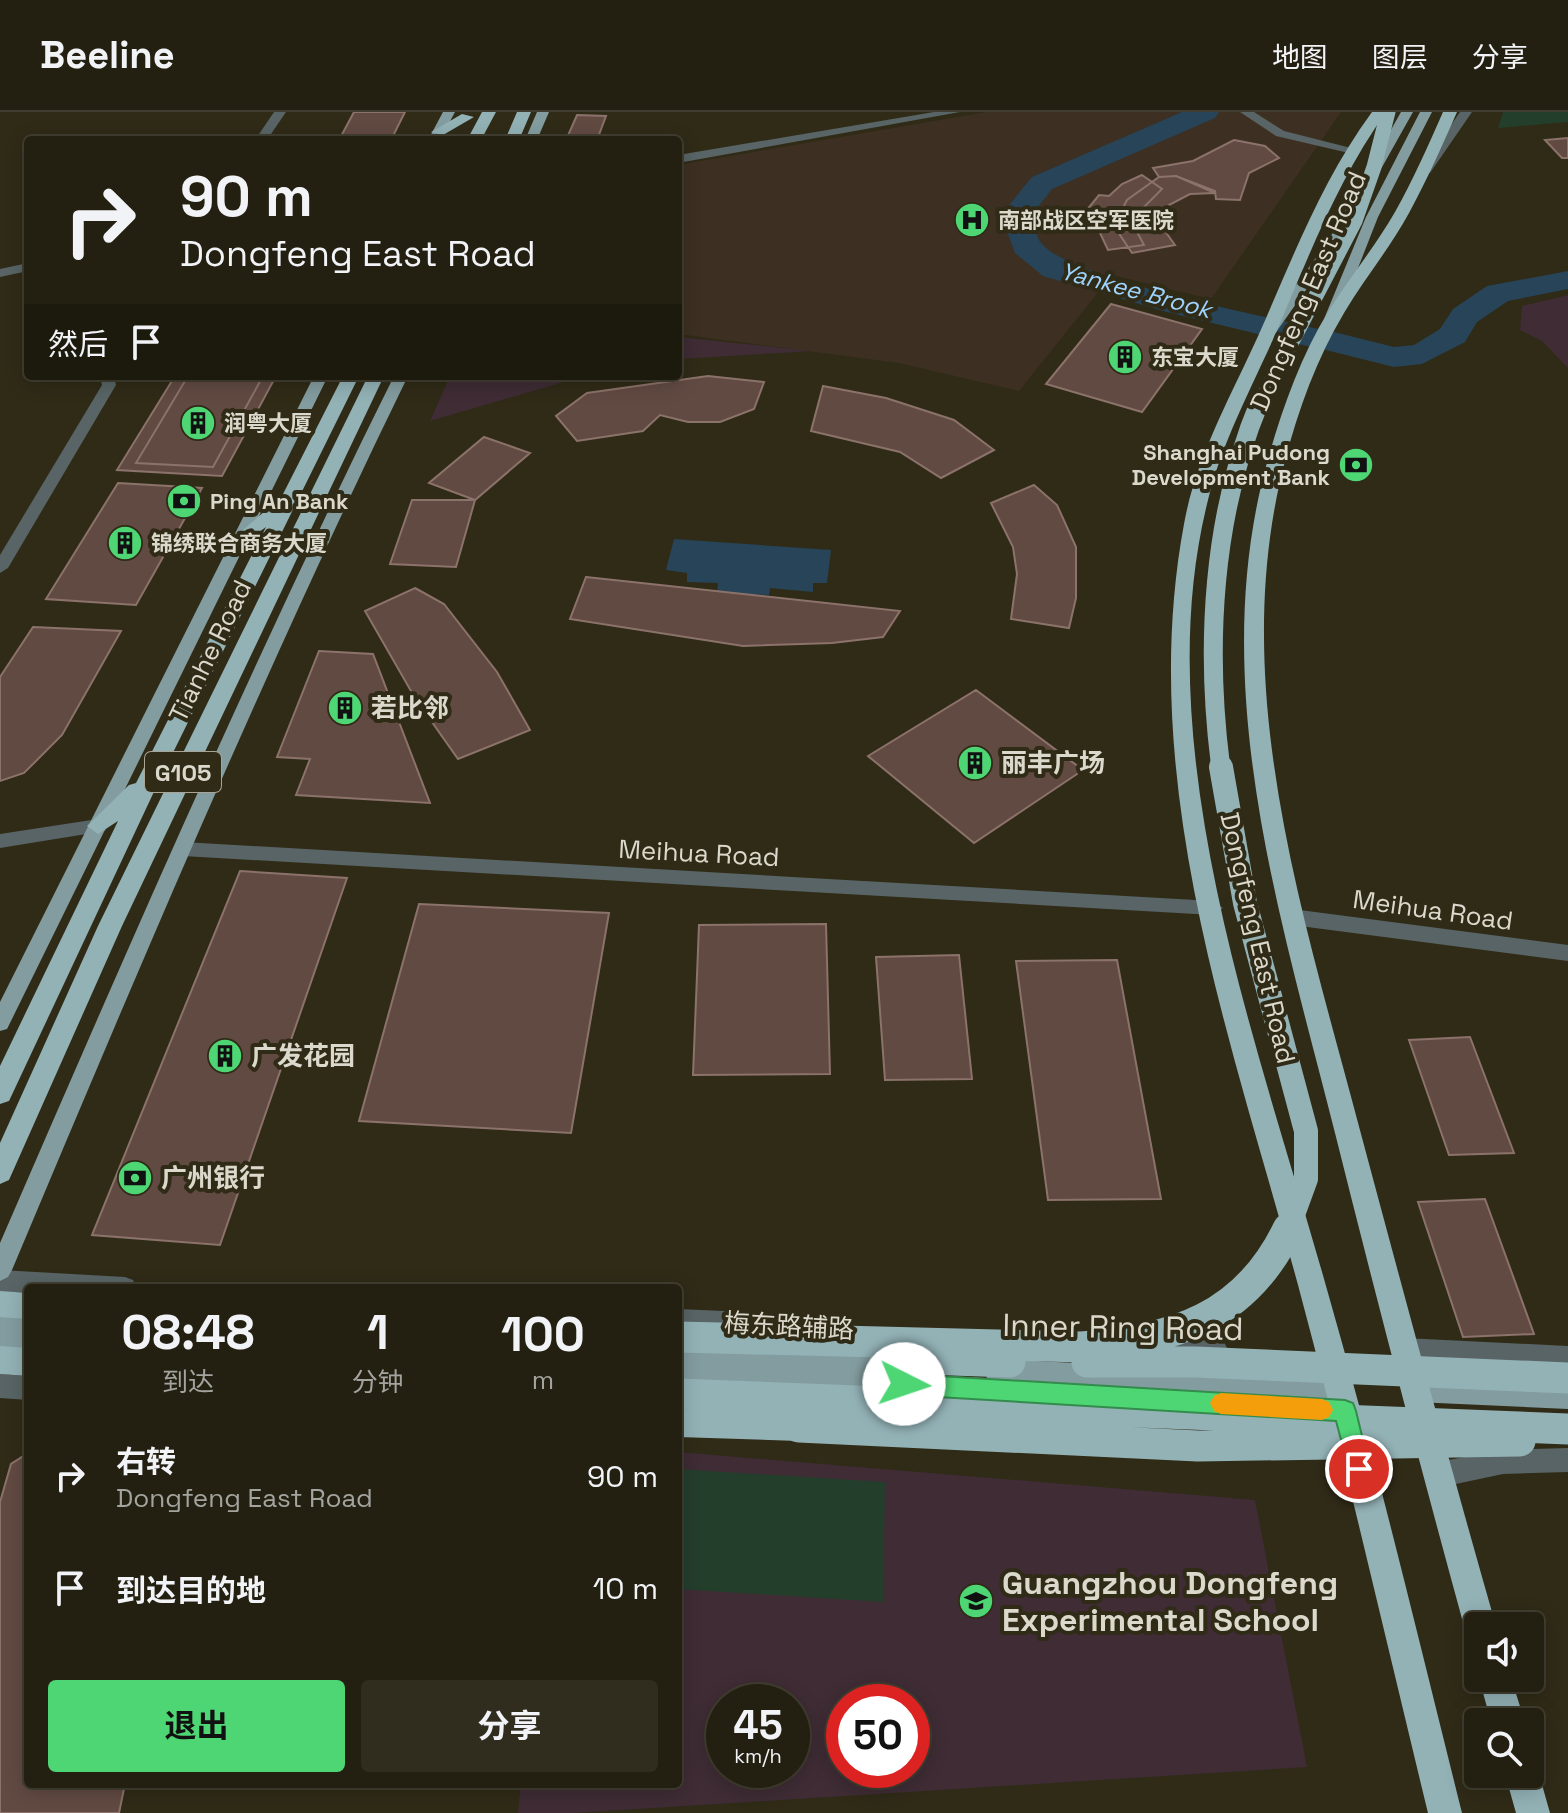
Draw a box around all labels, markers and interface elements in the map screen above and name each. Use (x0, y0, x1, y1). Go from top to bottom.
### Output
text: Beeline (40, 31, 175, 79)
text: 地图 (1272, 39, 1328, 75)
text: 图层 (1372, 39, 1428, 75)
text: 分享 (1472, 39, 1528, 75)
text: 90 m (180, 161, 313, 232)
street label: Dongfeng East Road (1242, 166, 1374, 416)
icon: right (48, 168, 152, 272)
hospital icon: 南部战区空军医院 (953, 201, 991, 239)
place label: 南部战区空军医院 (998, 206, 1174, 234)
text: Dongfeng East Road (180, 231, 536, 277)
water label: Yankee Brook (1057, 255, 1218, 326)
icon: arrive (124, 320, 168, 364)
text: 然后 (48, 325, 108, 364)
building icon: 东宝大厦 (1106, 338, 1144, 376)
place label: 东宝大厦 (1151, 343, 1239, 371)
building icon: 润粤大厦 (179, 404, 217, 442)
place label: 润粤大厦 (224, 409, 312, 437)
place label: Shanghai Pudong Development Bank (1132, 438, 1331, 491)
bank icon: Shanghai Pudong Development Bank (1337, 446, 1375, 484)
bank icon: Ping An Bank (165, 482, 203, 520)
place label: Ping An Bank (210, 487, 349, 515)
building icon: 锦绣联合商务大厦 (106, 524, 144, 562)
place label: 锦绣联合商务大厦 (151, 529, 327, 557)
street label: Tianhe Road (161, 574, 259, 728)
building icon: 若比邻 (326, 689, 364, 727)
place label: 若比邻 (371, 691, 449, 725)
building icon: 丽丰广场 (956, 744, 994, 782)
place label: 丽丰广场 (1001, 746, 1105, 780)
road number: G105 (145, 752, 221, 792)
street label: Dongfeng East Road (1213, 809, 1303, 1067)
street label: Meihua Road (618, 832, 780, 874)
street label: Meihua Road (1351, 882, 1515, 938)
building icon: 广发花园 (206, 1037, 244, 1075)
place label: 广发花园 (251, 1039, 355, 1073)
bank icon: 广州银行 (116, 1159, 154, 1197)
place label: 广州银行 (161, 1161, 265, 1195)
text: 08:48 (121, 1302, 255, 1363)
text: 1 (367, 1302, 389, 1363)
text: 100 (501, 1304, 585, 1365)
street label: Inner Ring Road (1002, 1305, 1244, 1349)
street label: 梅东路辅路 (723, 1306, 855, 1346)
position arrow (862, 1342, 946, 1426)
text: m (532, 1363, 554, 1397)
text: 到达 (162, 1365, 214, 1399)
text: 分钟 (352, 1365, 404, 1399)
pin (1325, 1435, 1393, 1503)
text: 右转 (116, 1442, 176, 1481)
icon: arrive (1337, 1447, 1381, 1491)
icon: right (48, 1454, 92, 1498)
text: 90 m (587, 1457, 658, 1496)
text: Dongfeng East Road (116, 1481, 373, 1515)
place label: Guangzhou Dongfeng Experimental School (1002, 1563, 1338, 1640)
icon: arrive (48, 1566, 92, 1610)
text: 10 m (593, 1569, 658, 1608)
text: 到达目的地 (116, 1571, 266, 1610)
school or university icon: Guangzhou Dongfeng Experimental School (957, 1582, 995, 1620)
map controls (1464, 1612, 1544, 1788)
button: sound (1464, 1612, 1544, 1692)
button: 退出 (48, 1680, 345, 1772)
button: 分享 (361, 1680, 658, 1772)
speed limit sign: 50 (826, 1684, 930, 1788)
text: 45 (733, 1700, 783, 1751)
button: search (1464, 1708, 1544, 1788)
text: km/h (734, 1743, 782, 1769)

